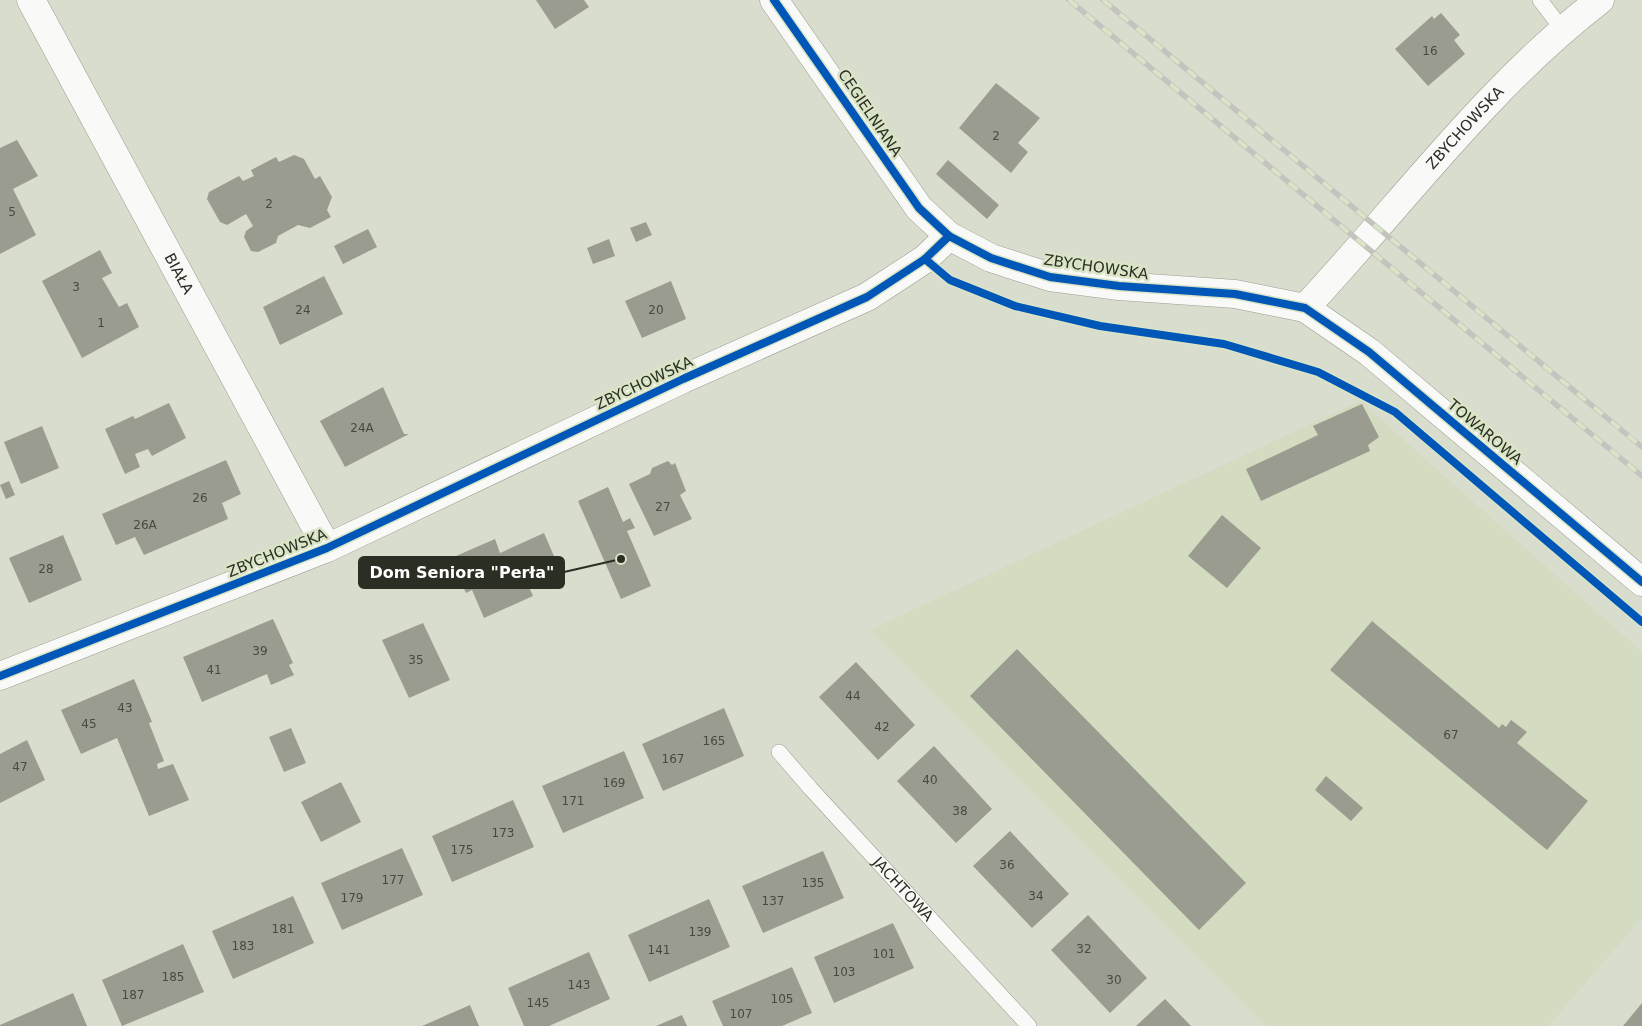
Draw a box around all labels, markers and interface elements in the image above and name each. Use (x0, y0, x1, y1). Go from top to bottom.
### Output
house number: 16 (1422, 44, 1438, 58)
street label: CEGIELNIANA (834, 66, 906, 161)
street label: ZBYCHOWSKA (1423, 82, 1508, 173)
house number: 2 (992, 129, 1000, 143)
house number: 2 (265, 197, 273, 211)
house number: 5 (8, 205, 16, 219)
street label: BIAŁA (160, 250, 197, 298)
street label: ZBYCHOWSKA (1042, 251, 1150, 283)
house number: 3 (72, 280, 80, 294)
house number: 24 (295, 303, 311, 317)
house number: 20 (648, 303, 664, 317)
house number: 1 (97, 316, 105, 330)
street label: ZBYCHOWSKA (592, 352, 696, 414)
street label: TOWAROWA (1443, 395, 1526, 469)
house number: 24A (350, 421, 375, 435)
house number: 26 (192, 491, 208, 505)
house number: 27 (655, 500, 671, 514)
house number: 26A (133, 518, 158, 532)
street label: ZBYCHOWSKA (225, 525, 330, 581)
callout: Dom Seniora "Perła" (359, 557, 564, 588)
house number: 28 (38, 562, 54, 576)
text: Dom Seniora "Perła" (370, 563, 554, 582)
house number: 39 (252, 644, 268, 658)
house number: 35 (408, 653, 424, 667)
house number: 41 (206, 663, 222, 677)
house number: 44 (845, 689, 861, 703)
house number: 43 (117, 701, 133, 715)
house number: 45 (81, 717, 97, 731)
house number: 42 (874, 720, 890, 734)
house number: 67 (1443, 728, 1459, 742)
house number: 165 (703, 734, 725, 748)
house number: 167 (662, 752, 684, 766)
house number: 47 (12, 760, 28, 774)
house number: 40 (922, 773, 938, 787)
house number: 169 (603, 776, 625, 790)
house number: 171 (562, 794, 584, 808)
house number: 38 (952, 804, 968, 818)
house number: 173 (492, 826, 514, 840)
house number: 175 (451, 843, 473, 857)
street label: JACHTOWA (868, 852, 938, 926)
house number: 36 (999, 858, 1015, 872)
house number: 177 (382, 873, 404, 887)
house number: 135 (802, 876, 824, 890)
house number: 34 (1028, 889, 1044, 903)
house number: 179 (341, 891, 363, 905)
house number: 137 (762, 894, 784, 908)
house number: 181 (272, 922, 294, 936)
house number: 139 (689, 925, 711, 939)
house number: 183 (232, 939, 254, 953)
house number: 32 (1076, 942, 1092, 956)
house number: 141 (648, 943, 670, 957)
house number: 101 (873, 947, 895, 961)
house number: 103 (833, 965, 855, 979)
house number: 185 (162, 970, 184, 984)
house number: 30 (1106, 973, 1122, 987)
house number: 143 (568, 978, 590, 992)
house number: 187 (122, 988, 144, 1002)
house number: 105 (771, 992, 793, 1006)
house number: 145 (527, 996, 549, 1010)
house number: 107 (730, 1007, 752, 1021)

